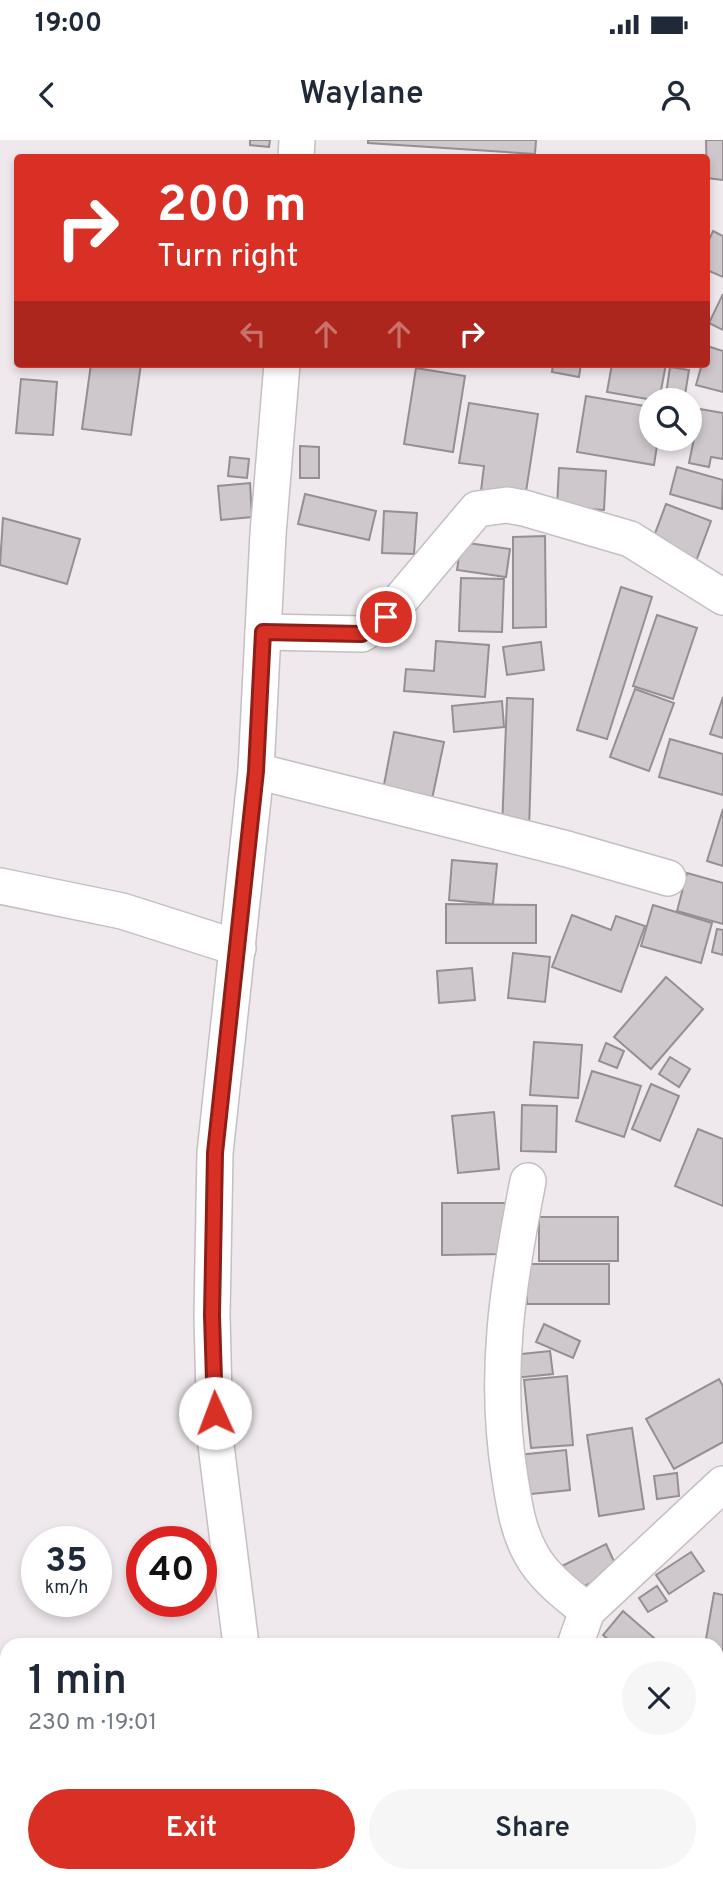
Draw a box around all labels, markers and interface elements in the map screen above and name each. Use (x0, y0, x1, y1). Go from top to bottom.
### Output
text: 19:00 (35, 8, 102, 41)
text: Waylane (299, 75, 424, 115)
icon: back (28, 76, 66, 114)
icon: person (657, 76, 695, 114)
text: 200 m (157, 177, 307, 239)
icon: right (42, 182, 133, 273)
text: Turn right (157, 238, 299, 278)
icon: left (234, 315, 272, 353)
icon: ahead (307, 315, 345, 353)
icon: ahead (380, 315, 418, 353)
icon: right (453, 315, 491, 353)
map controls (639, 388, 702, 451)
button: search (639, 388, 702, 451)
pin (356, 587, 416, 647)
icon: arrive (367, 598, 405, 636)
position arrow (178, 1376, 252, 1450)
speed limit sign: 40 (126, 1526, 217, 1617)
text: 35 (45, 1540, 88, 1584)
text: km/h (45, 1577, 88, 1600)
text: 1 min (28, 1656, 127, 1709)
button: close (622, 1661, 696, 1735)
text: 230 m · 19:01 (28, 1709, 157, 1738)
button: Exit (28, 1789, 355, 1869)
button: Share (369, 1789, 696, 1869)

